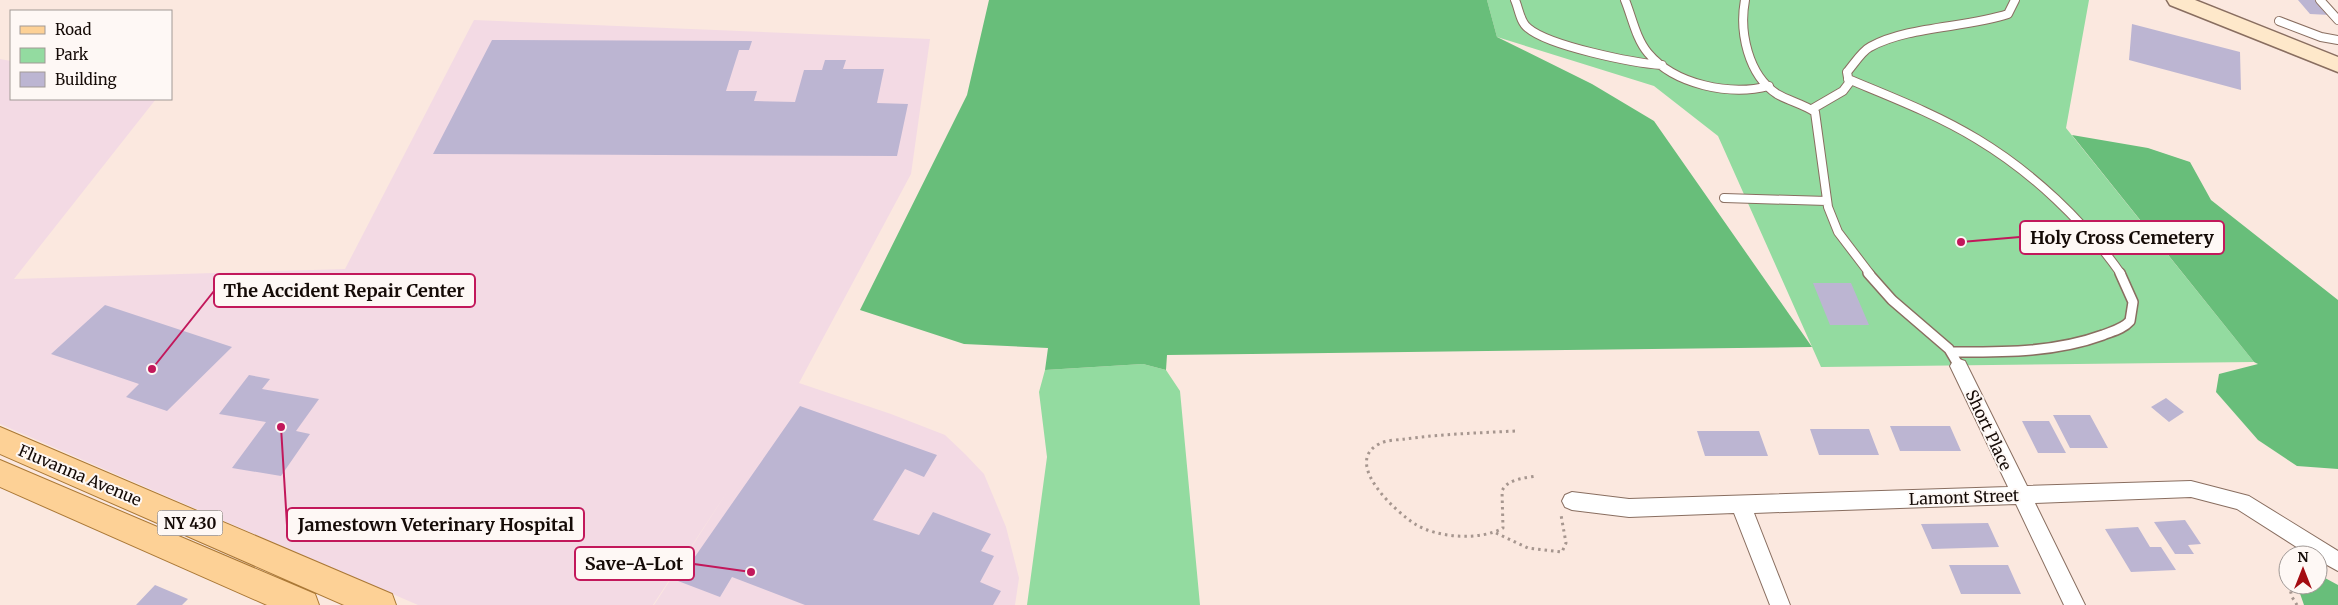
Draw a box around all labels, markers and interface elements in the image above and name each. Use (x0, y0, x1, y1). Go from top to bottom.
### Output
legend (10, 10, 172, 100)
text: Road (55, 20, 91, 39)
text: Park (55, 45, 89, 64)
text: Building (55, 70, 117, 89)
callout: Holy Cross Cemetery (2020, 221, 2224, 254)
text: Holy Cross Cemetery (2030, 226, 2214, 249)
callout: The Accident Repair Center (214, 274, 475, 307)
text: The Accident Repair Center (223, 279, 465, 302)
street label: Short Place (1962, 387, 2016, 473)
street label: Fluvanna Avenue (15, 440, 145, 510)
street label: Lamont Street (1909, 485, 2020, 509)
callout: Jamestown Veterinary Hospital (287, 508, 584, 541)
road number: NY 430 (158, 510, 222, 536)
text: Jamestown Veterinary Hospital (297, 513, 574, 536)
north arrow (2278, 545, 2328, 595)
callout: Save-A-Lot (575, 547, 694, 580)
text: N (2297, 548, 2309, 566)
text: Save-A-Lot (585, 552, 684, 575)

